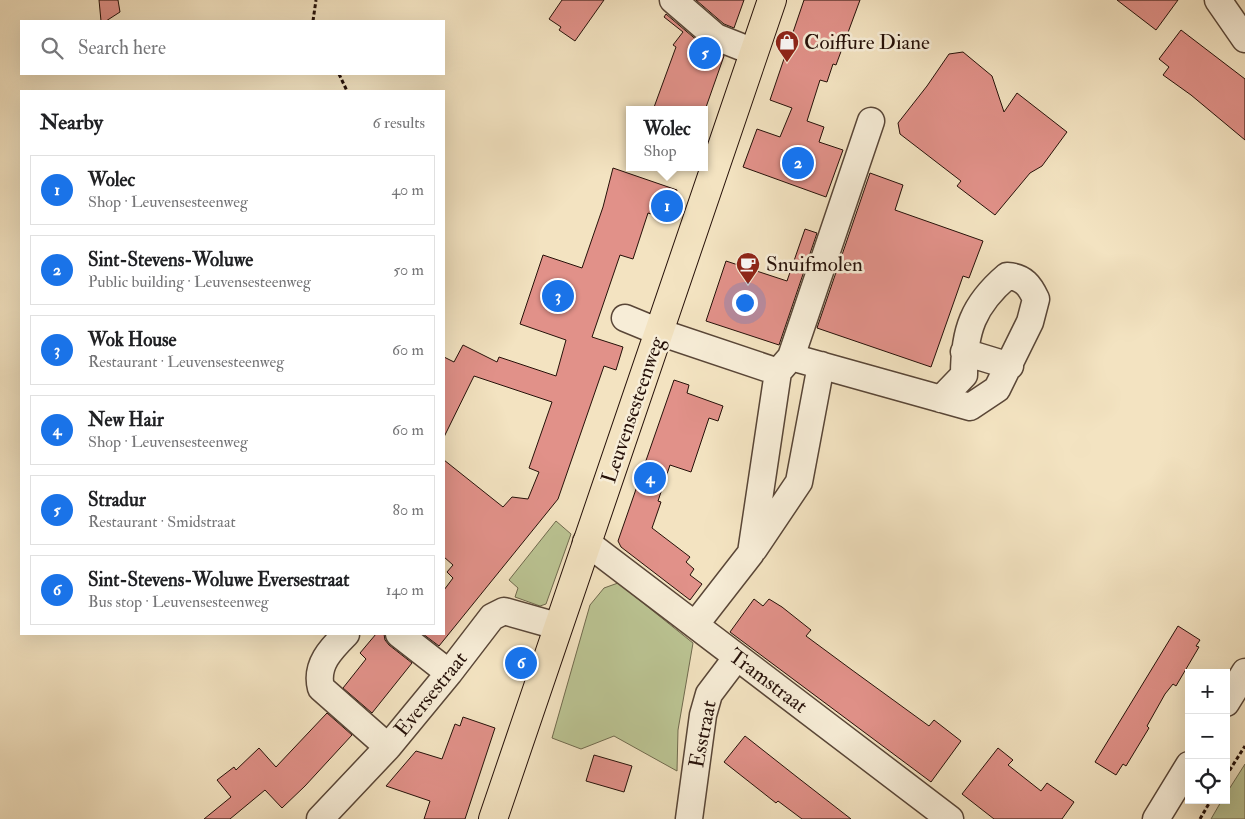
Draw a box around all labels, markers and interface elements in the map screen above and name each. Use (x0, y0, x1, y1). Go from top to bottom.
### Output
search box (20, 20, 445, 75)
shop icon: Coiffure Diane (774, 29, 800, 63)
place label: Coiffure Diane (804, 29, 930, 56)
icon: search (38, 34, 66, 62)
pin: 5 (689, 34, 721, 72)
text: Search here (78, 36, 166, 60)
popup (626, 106, 708, 171)
text: Nearby (40, 109, 103, 136)
text: 6 results (373, 113, 425, 133)
text: Wolec (643, 117, 691, 141)
text: Shop (643, 141, 677, 161)
pin: 2 (782, 144, 814, 182)
text: Wolec (88, 168, 135, 192)
text: 1 (54, 180, 60, 200)
text: 40 m (391, 180, 424, 200)
pin: 1 (651, 187, 683, 225)
text: Shop · Leuvensesteenweg (88, 192, 248, 212)
text: Sint-Stevens-Woluwe (88, 248, 253, 272)
cafe icon: Snuifmolen (735, 251, 761, 285)
place label: Snuifmolen (766, 251, 863, 278)
text: 2 (53, 260, 61, 280)
text: 50 m (393, 260, 424, 280)
text: Public building · Leuvensesteenweg (88, 272, 311, 292)
pin: 3 (542, 277, 574, 315)
your location (732, 290, 758, 316)
text: Wok House (88, 328, 177, 352)
street label: Leuvensesteenweg (595, 332, 671, 487)
text: 3 (54, 340, 60, 360)
text: 60 m (392, 340, 424, 360)
text: Restaurant · Leuvensesteenweg (88, 352, 284, 372)
text: New Hair (88, 408, 164, 432)
text: 4 (53, 420, 61, 440)
text: 60 m (392, 420, 424, 440)
text: Shop · Leuvensesteenweg (88, 432, 248, 452)
pin: 4 (634, 459, 666, 497)
text: Stradur (88, 488, 146, 512)
text: 5 (53, 500, 61, 520)
text: 80 m (393, 500, 424, 520)
text: Restaurant · Smidstraat (88, 512, 236, 532)
text: Sint-Stevens-Woluwe Eversestraat (88, 568, 349, 592)
text: 6 (53, 580, 61, 600)
text: 140 m (386, 580, 424, 600)
text: Bus stop · Leuvensesteenweg (88, 592, 269, 612)
street label: Tramstraat (723, 643, 813, 720)
pin: 6 (505, 644, 537, 682)
street label: Eversestraat (388, 646, 474, 742)
map controls (1185, 669, 1230, 804)
button: + (1185, 669, 1230, 714)
street label: Esstraat (683, 698, 723, 770)
button: − (1185, 714, 1230, 759)
button: locate (1185, 759, 1230, 804)

